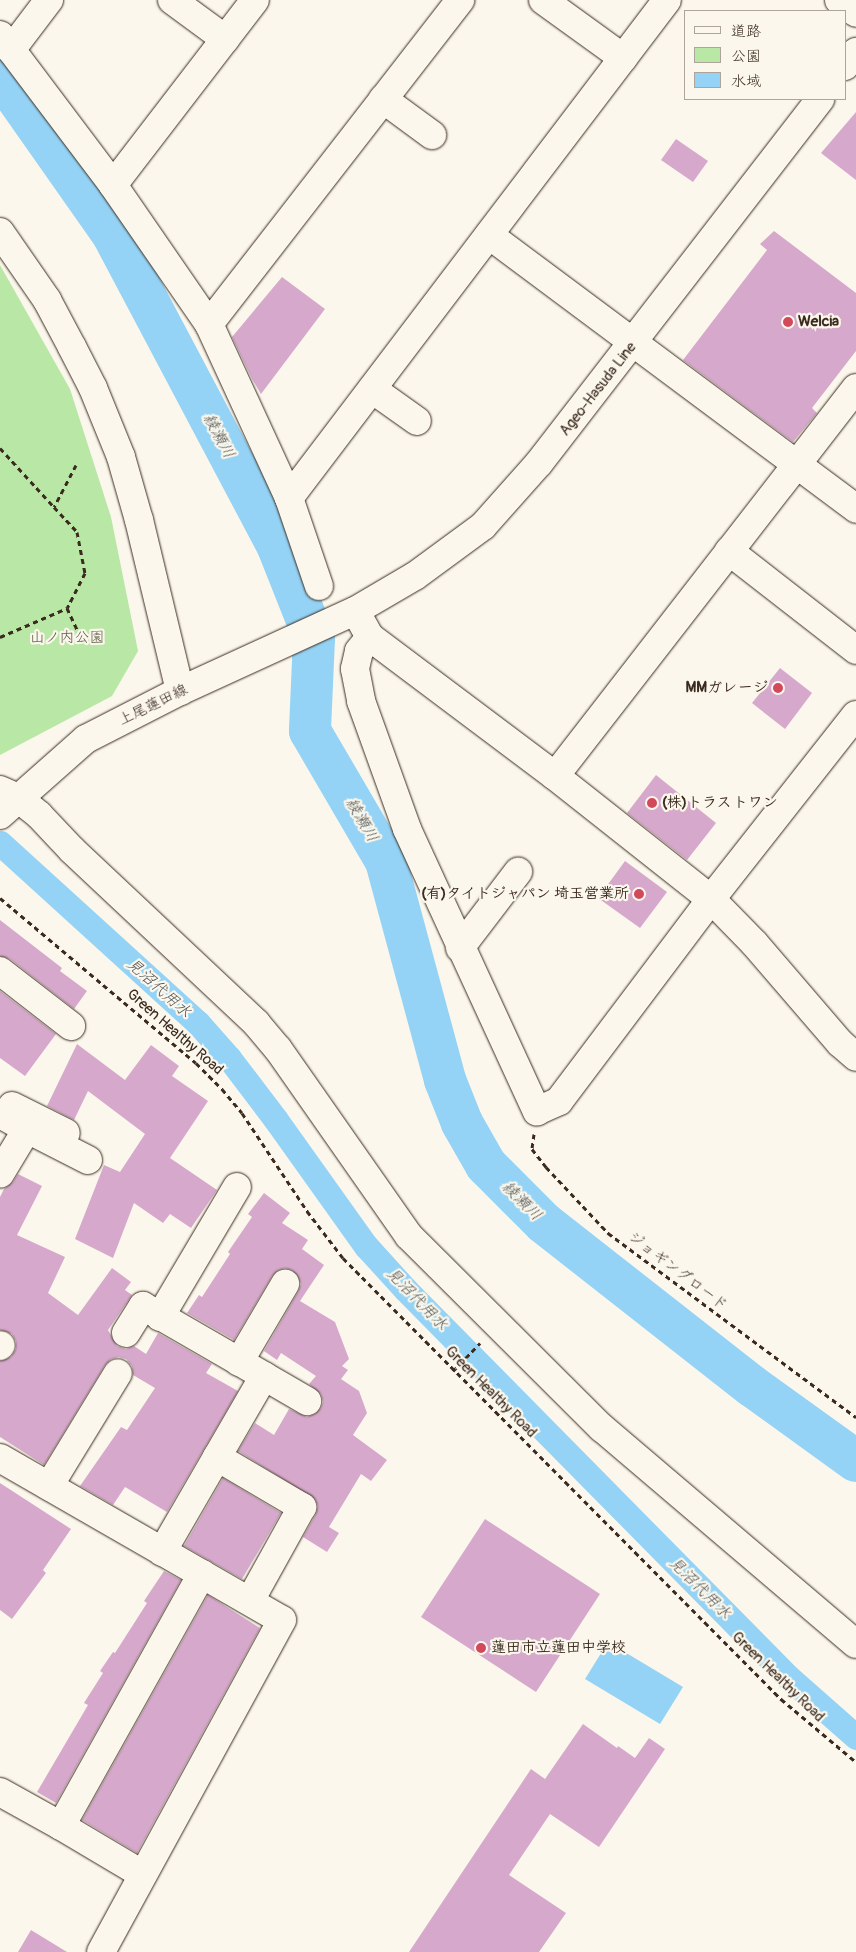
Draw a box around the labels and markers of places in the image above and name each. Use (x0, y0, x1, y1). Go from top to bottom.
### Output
place label: Welcia (798, 313, 839, 331)
marker: Welcia (782, 316, 794, 328)
place label: MMガレージ (686, 679, 768, 697)
marker: MMガレージ (772, 682, 784, 694)
place label: (株)トラストワン (662, 794, 777, 812)
marker: (株)トラストワン (646, 797, 658, 809)
place label: (有)タイトジャパン 埼玉営業所 (421, 885, 629, 903)
marker: (有)タイトジャパン 埼玉営業所 (633, 888, 645, 900)
place label: 蓮田市立蓮田中学校 (491, 1639, 626, 1657)
marker: 蓮田市立蓮田中学校 (475, 1642, 487, 1654)

